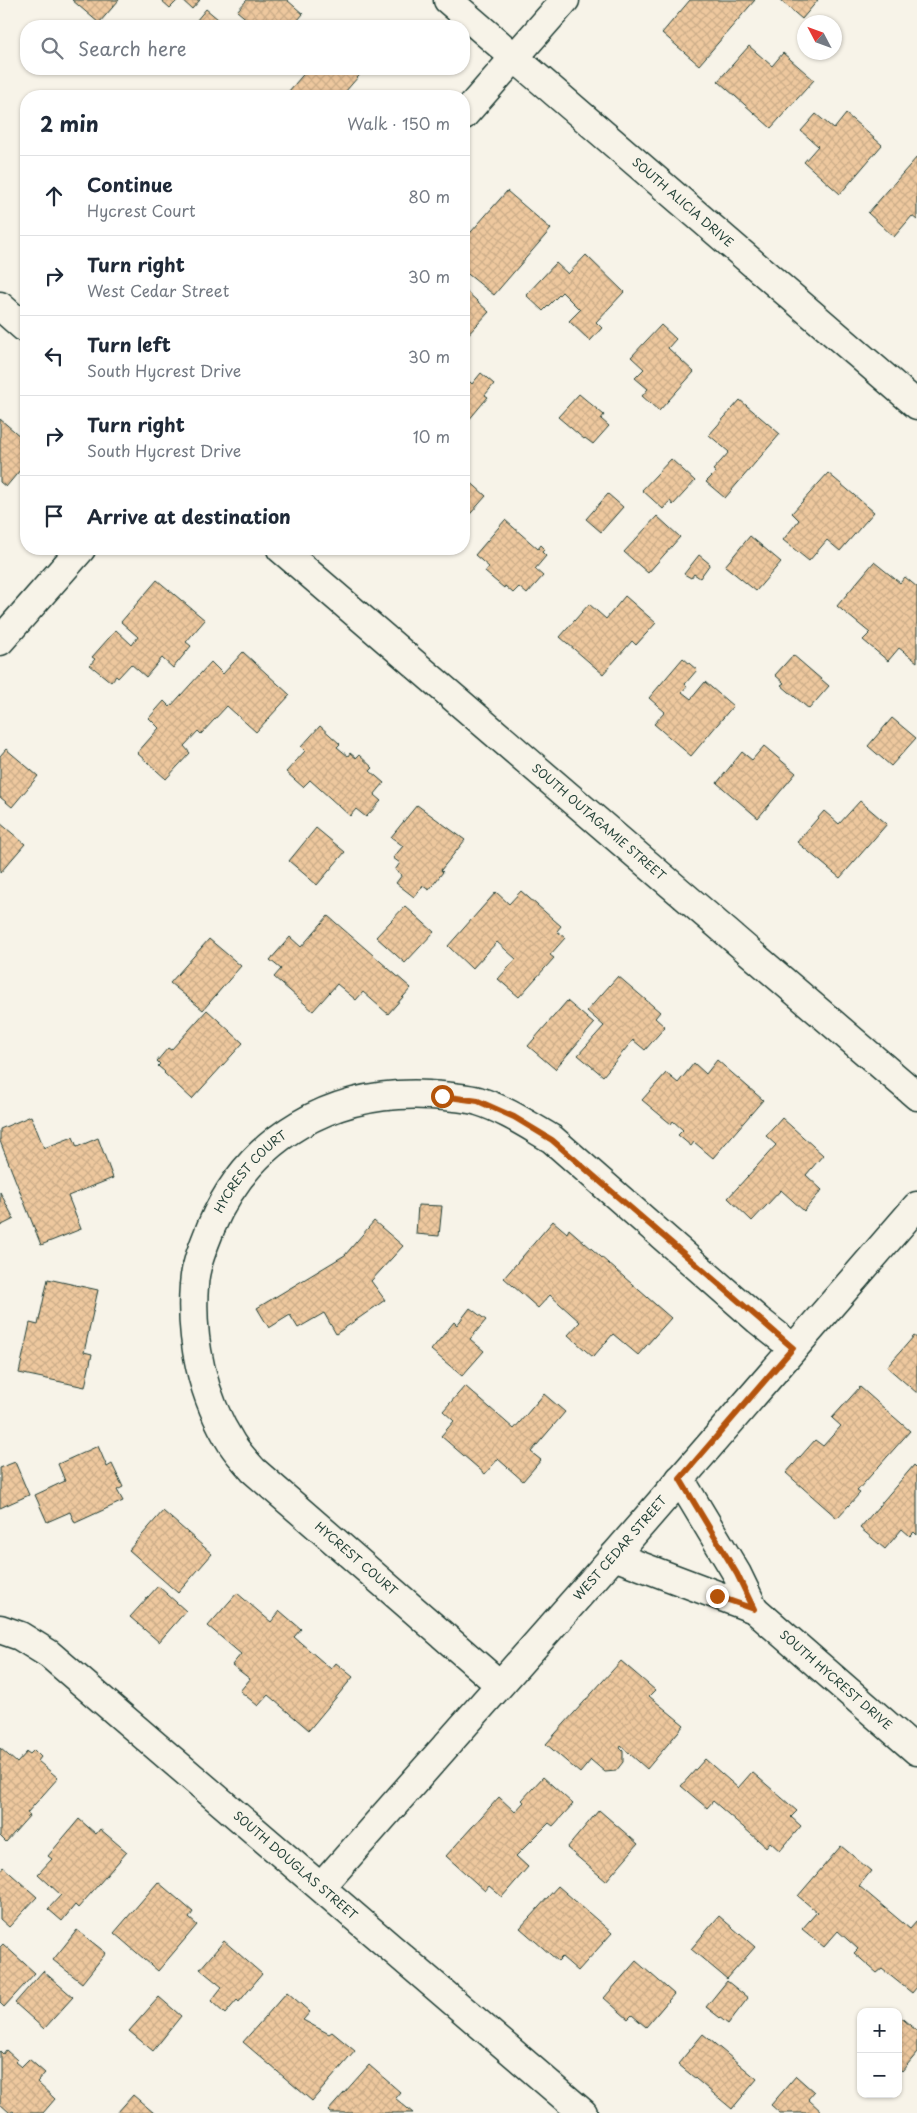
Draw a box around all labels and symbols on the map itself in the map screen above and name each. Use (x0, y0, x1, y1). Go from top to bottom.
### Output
north arrow (797, 15, 842, 60)
street label: SOUTH ALICIA DRIVE (629, 153, 738, 251)
street label: SOUTH OUTAGAMIE STREET (529, 759, 671, 885)
route start (431, 1085, 454, 1108)
street label: HYCREST COURT (209, 1125, 291, 1216)
street label: WEST CEDAR STREET (569, 1491, 671, 1604)
street label: HYCREST COURT (311, 1517, 403, 1600)
route end (706, 1585, 729, 1608)
street label: SOUTH HYCREST DRIVE (776, 1625, 896, 1733)
street label: SOUTH DOUGLAS STREET (230, 1806, 362, 1924)

